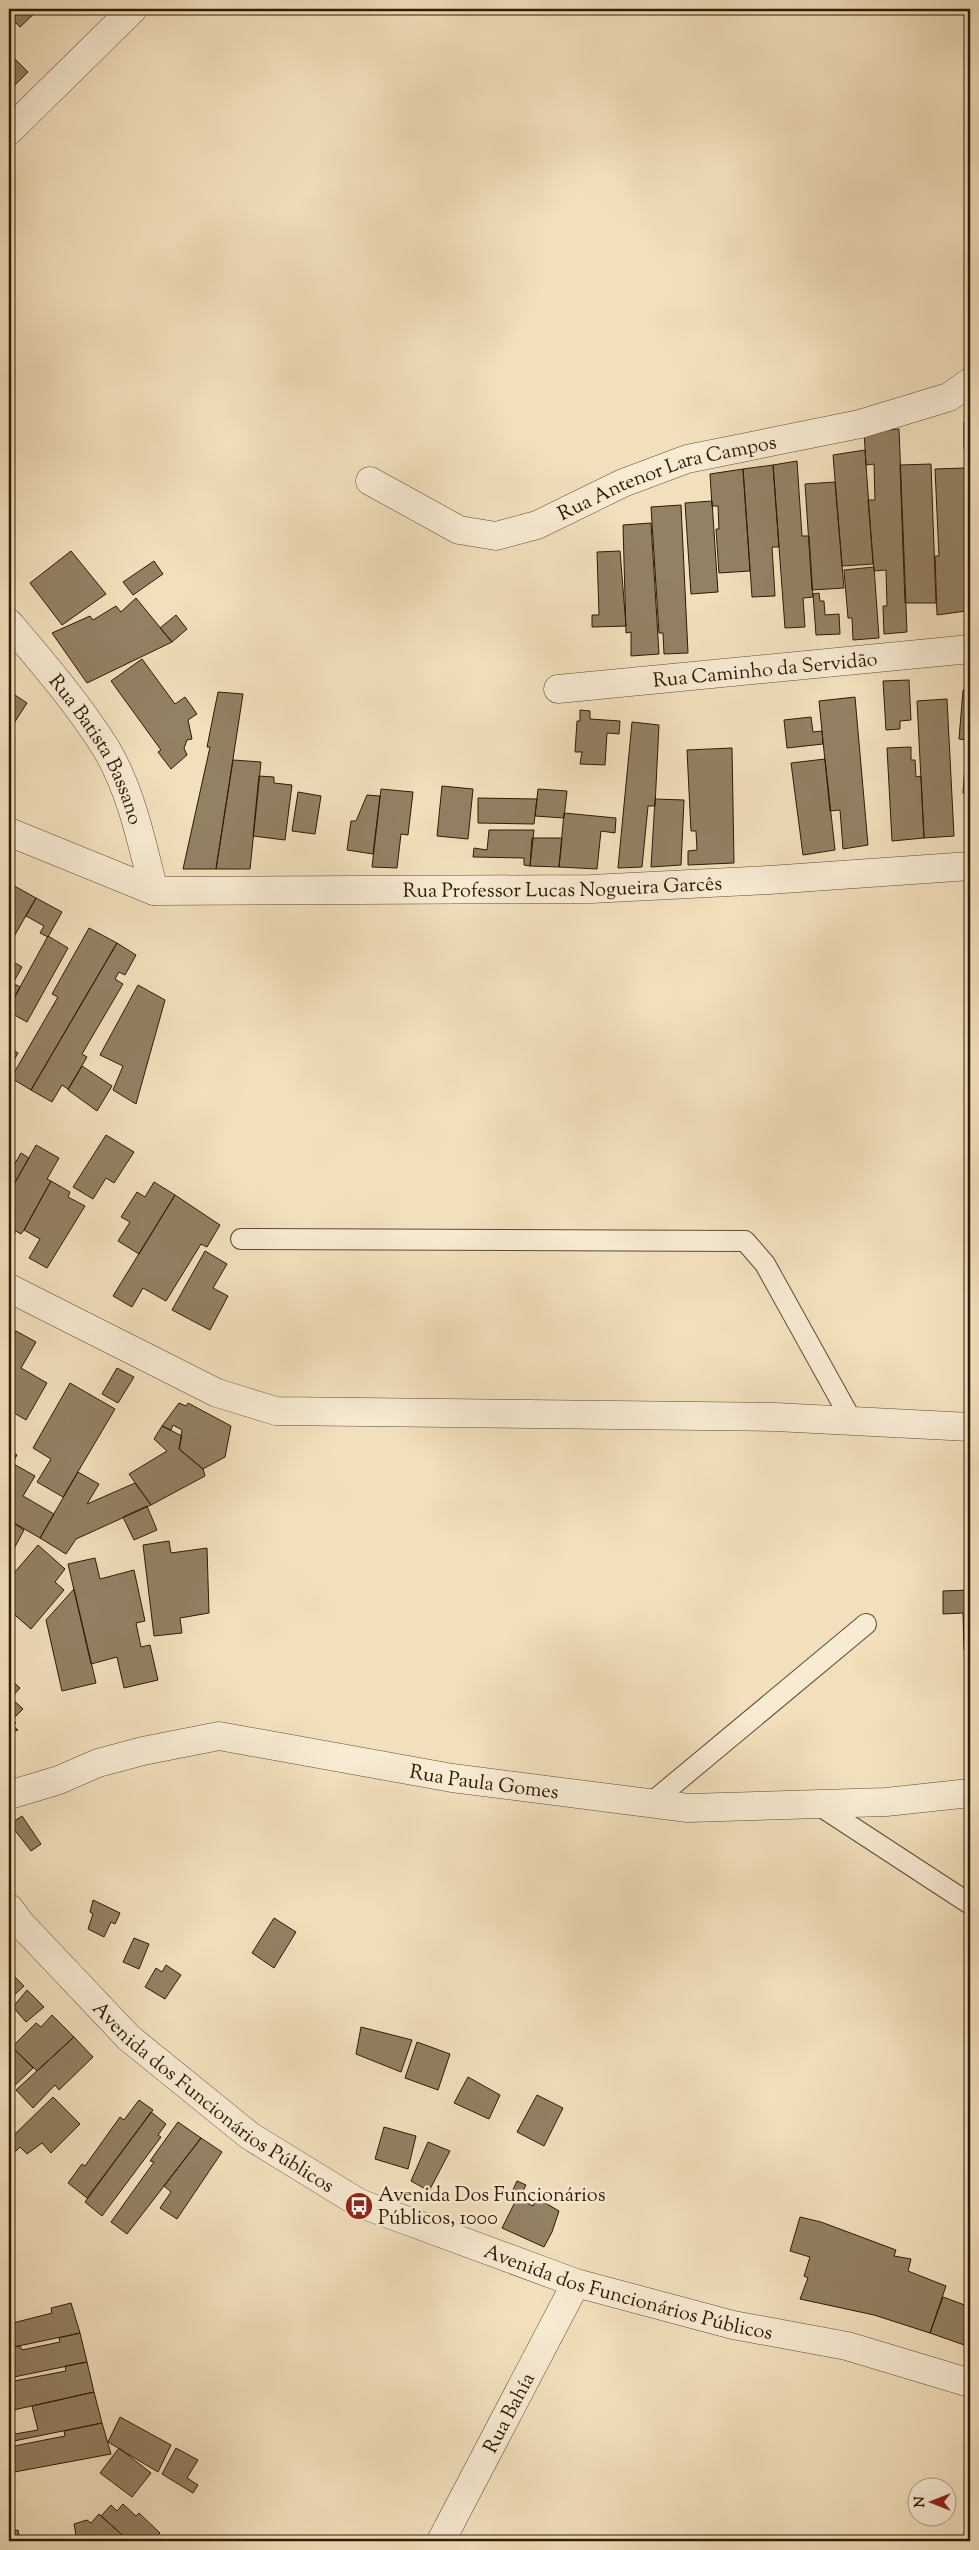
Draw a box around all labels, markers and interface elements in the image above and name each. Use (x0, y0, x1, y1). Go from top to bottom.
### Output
street label: Rua Antenor Lara Campos (553, 429, 779, 530)
street label: Rua Caminho da Servidão (652, 646, 879, 697)
street label: Rua Batista Bassano (40, 669, 148, 829)
street label: Rua Professor Lucas Nogueira Garcês (403, 870, 723, 907)
street label: Rua Paula Gomes (407, 1759, 560, 1808)
street label: Avenida dos Funcionários Públicos (84, 1996, 339, 2201)
place label: Avenida Dos Funcionários Públicos, 1000 (378, 2182, 606, 2234)
bus stop icon: Avenida Dos Funcionários Públicos, 1000 (344, 2191, 374, 2221)
street label: Avenida dos Funcionários Públicos (479, 2238, 775, 2349)
street label: Rua Bahía (477, 2368, 544, 2459)
north arrow (906, 2478, 956, 2528)
text: N (911, 2496, 931, 2508)

